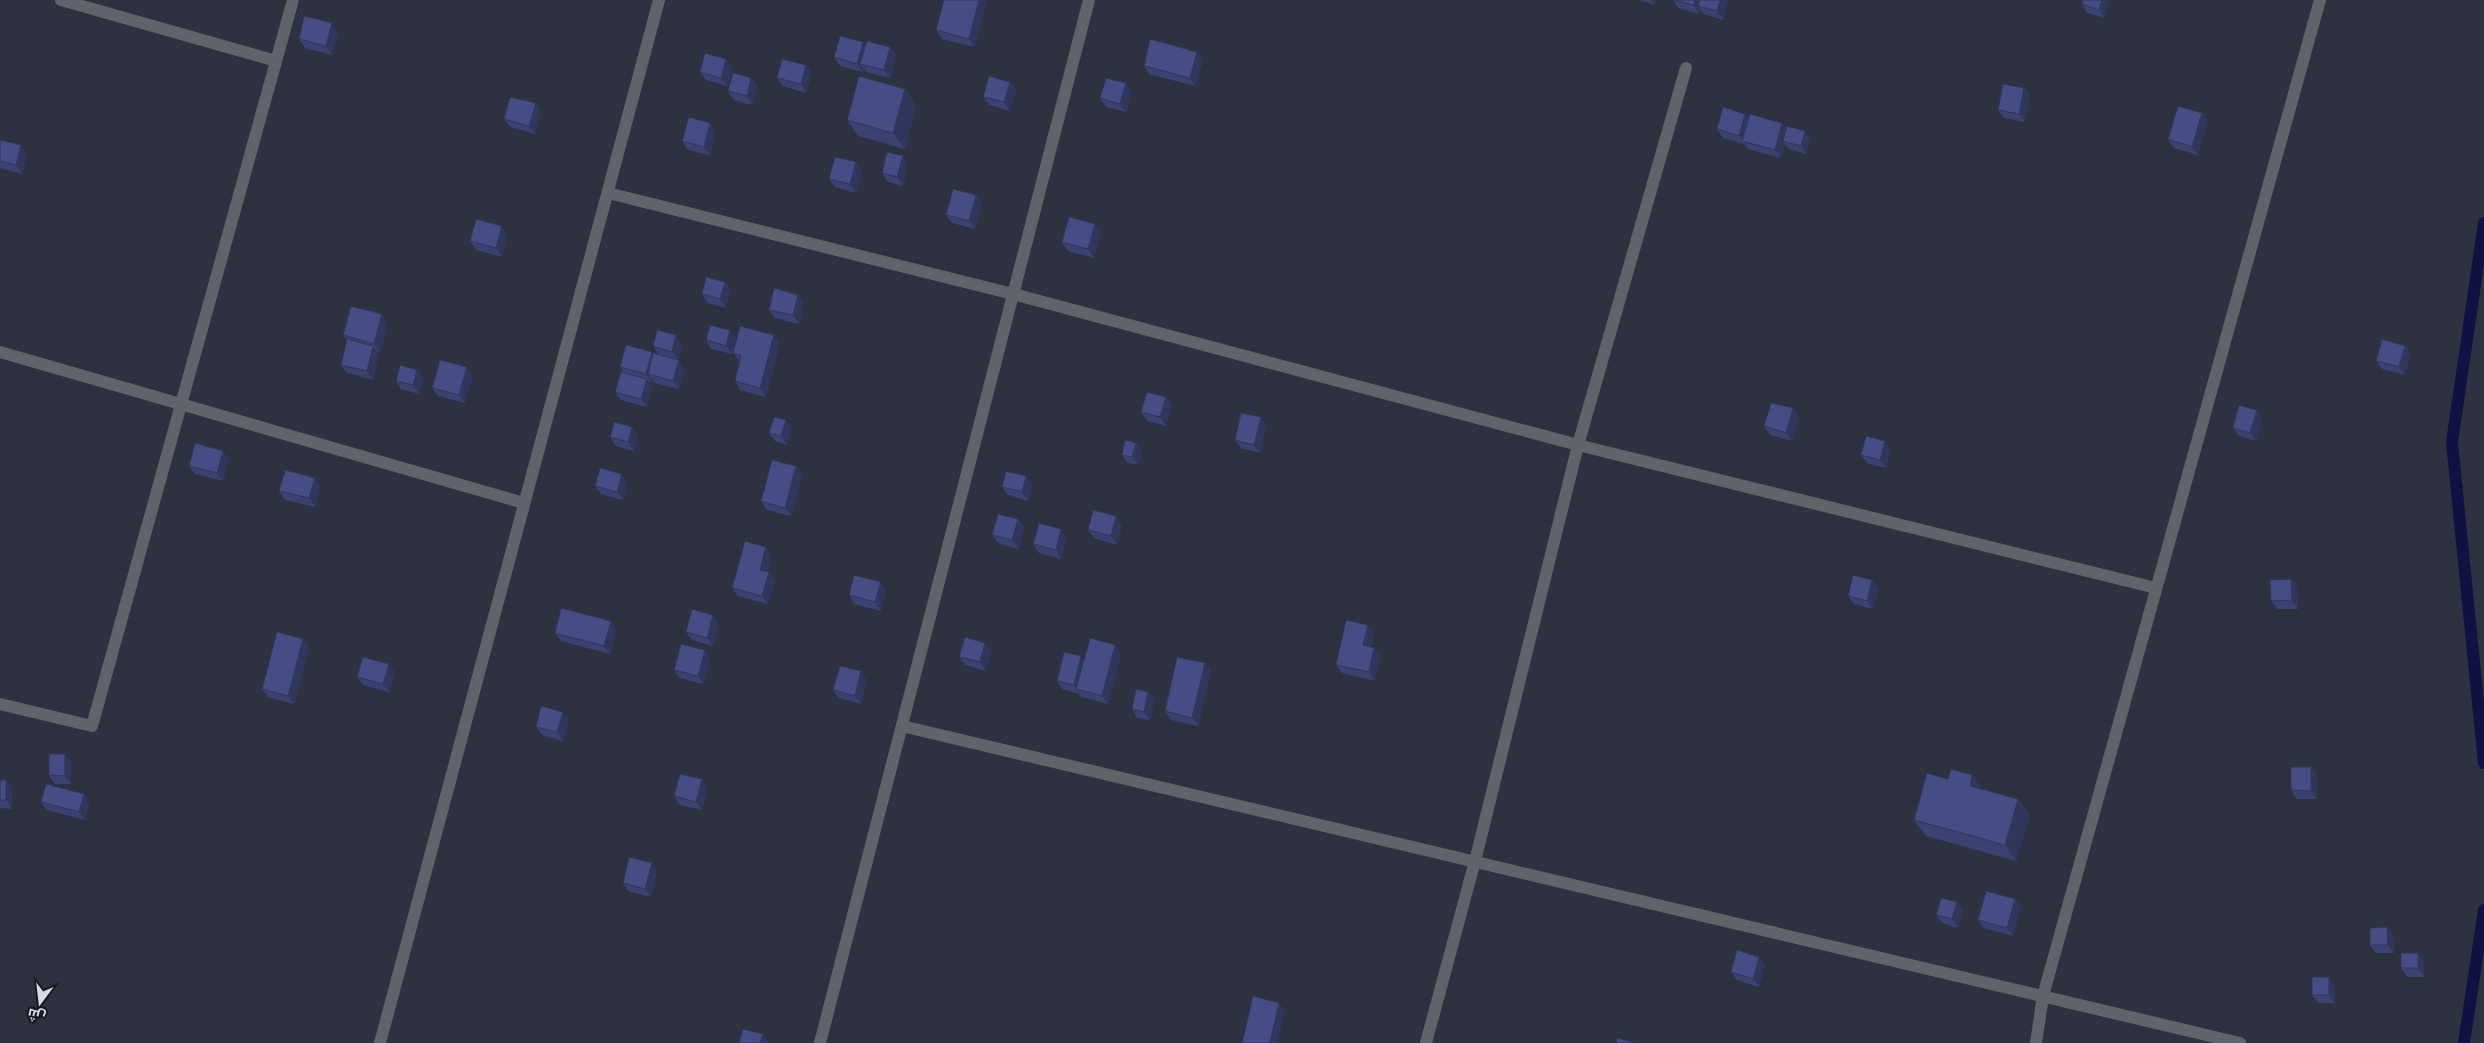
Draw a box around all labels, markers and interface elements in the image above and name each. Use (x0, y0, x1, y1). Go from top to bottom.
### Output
north arrow (15, 978, 65, 1028)
text: ش (26, 1005, 48, 1027)

